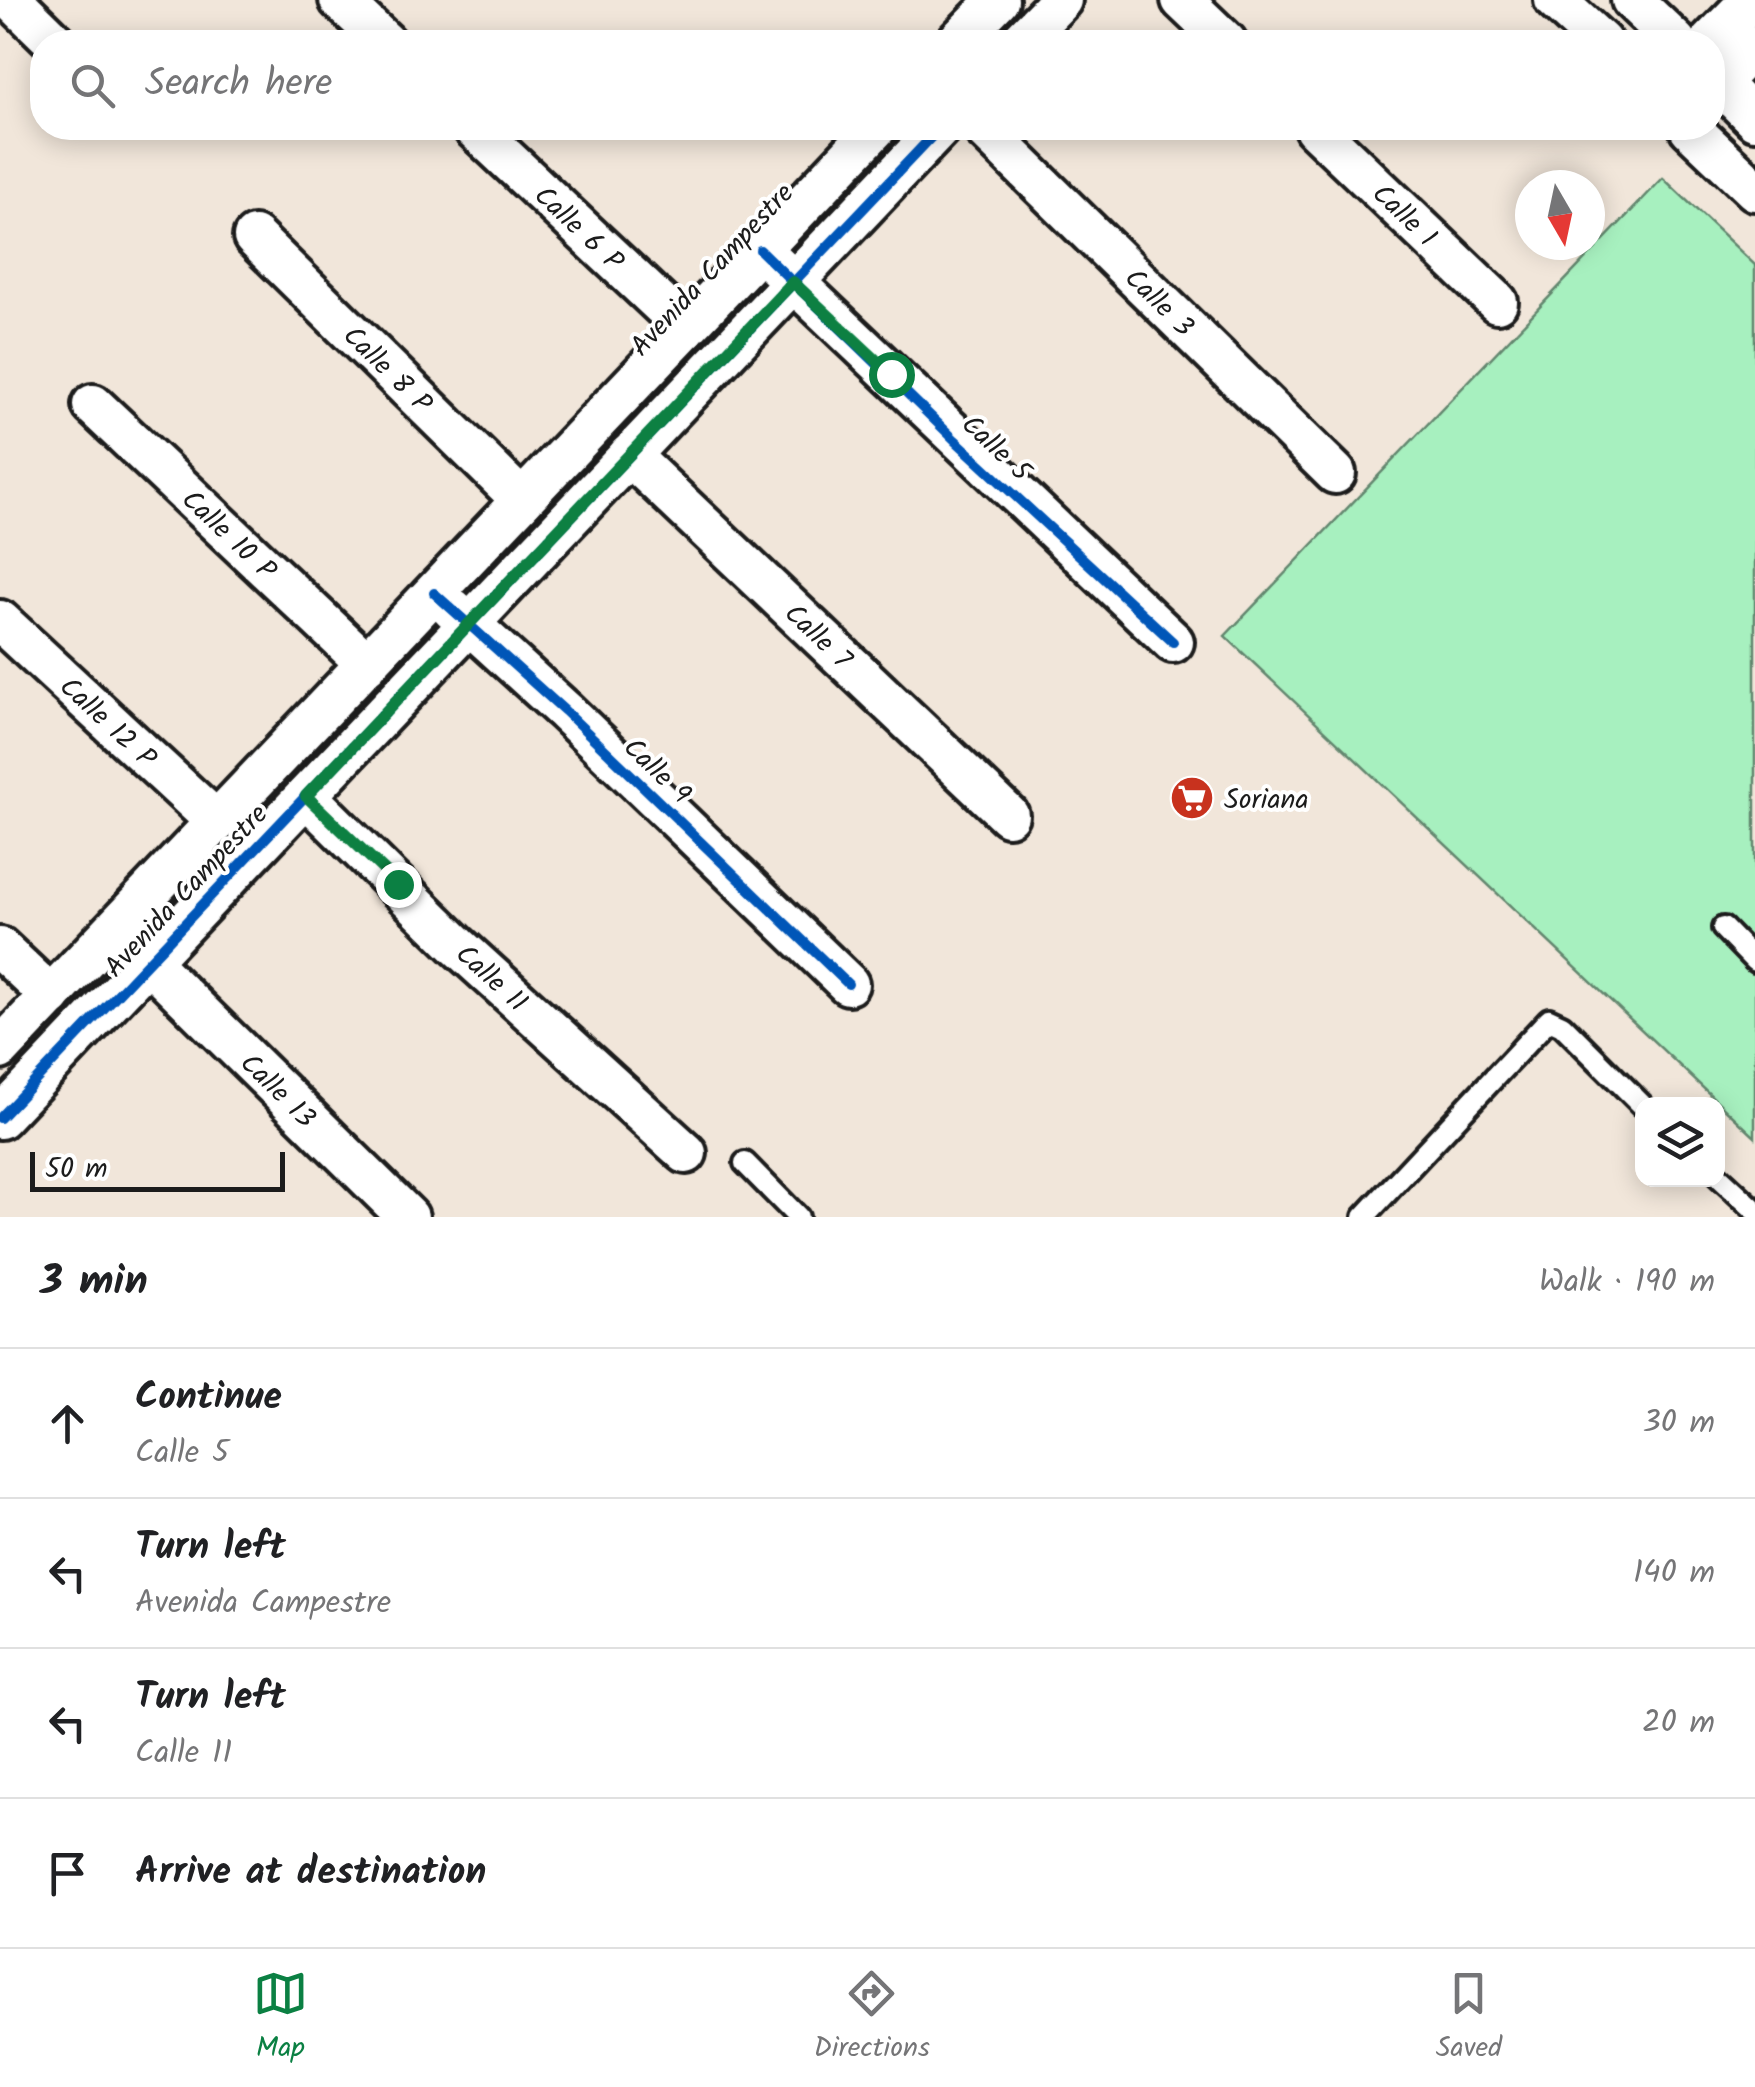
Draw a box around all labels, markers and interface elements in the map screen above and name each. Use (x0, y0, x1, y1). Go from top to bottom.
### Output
search box (30, 30, 1725, 140)
text: Search here (145, 55, 332, 115)
icon: search (65, 58, 120, 113)
north arrow (1515, 170, 1605, 260)
street label: Avenida Campestre (620, 173, 806, 368)
street label: Calle 1 (1360, 174, 1447, 259)
street label: Calle 6 P (522, 175, 634, 284)
street label: Calle 3 (1113, 258, 1204, 349)
street label: Calle 8 P (331, 316, 442, 426)
route start (869, 352, 915, 398)
street label: Calle 5 (950, 404, 1042, 495)
street label: Calle 10 P (170, 479, 286, 593)
street label: Calle 7 (773, 593, 863, 682)
street label: Calle 12 P (48, 666, 166, 781)
street label: Calle 9 (611, 727, 701, 816)
supermarket icon: Soriana (1169, 775, 1215, 821)
place label: Soriana (1224, 778, 1309, 823)
street label: Avenida Campestre (94, 794, 280, 989)
route end (376, 862, 422, 908)
street label: Calle 11 (444, 934, 537, 1024)
street label: Calle 13 (228, 1043, 326, 1140)
map controls (1635, 1097, 1725, 1187)
button: layers (1635, 1097, 1725, 1187)
scale bar (30, 1147, 285, 1192)
text: 50 m (45, 1147, 108, 1192)
text: 3 min (40, 1249, 148, 1316)
text: Walk · 190 m (1539, 1257, 1715, 1308)
text: Continue (135, 1368, 282, 1428)
icon: ahead (40, 1396, 95, 1451)
text: 30 m (1642, 1398, 1715, 1449)
text: Calle 5 (135, 1428, 229, 1479)
text: Turn left (135, 1518, 286, 1578)
icon: left (40, 1546, 95, 1601)
text: 140 m (1633, 1548, 1715, 1599)
text: Avenida Campestre (135, 1578, 391, 1629)
text: Turn left (135, 1668, 286, 1728)
icon: left (40, 1696, 95, 1751)
text: 20 m (1642, 1698, 1715, 1749)
text: Calle 11 (135, 1728, 232, 1779)
text: Arrive at destination (135, 1843, 486, 1903)
icon: arrive (40, 1846, 95, 1901)
tab: Map (253, 1966, 308, 2071)
tab: Directions (814, 1966, 930, 2071)
tab: Saved (1436, 1966, 1502, 2071)

